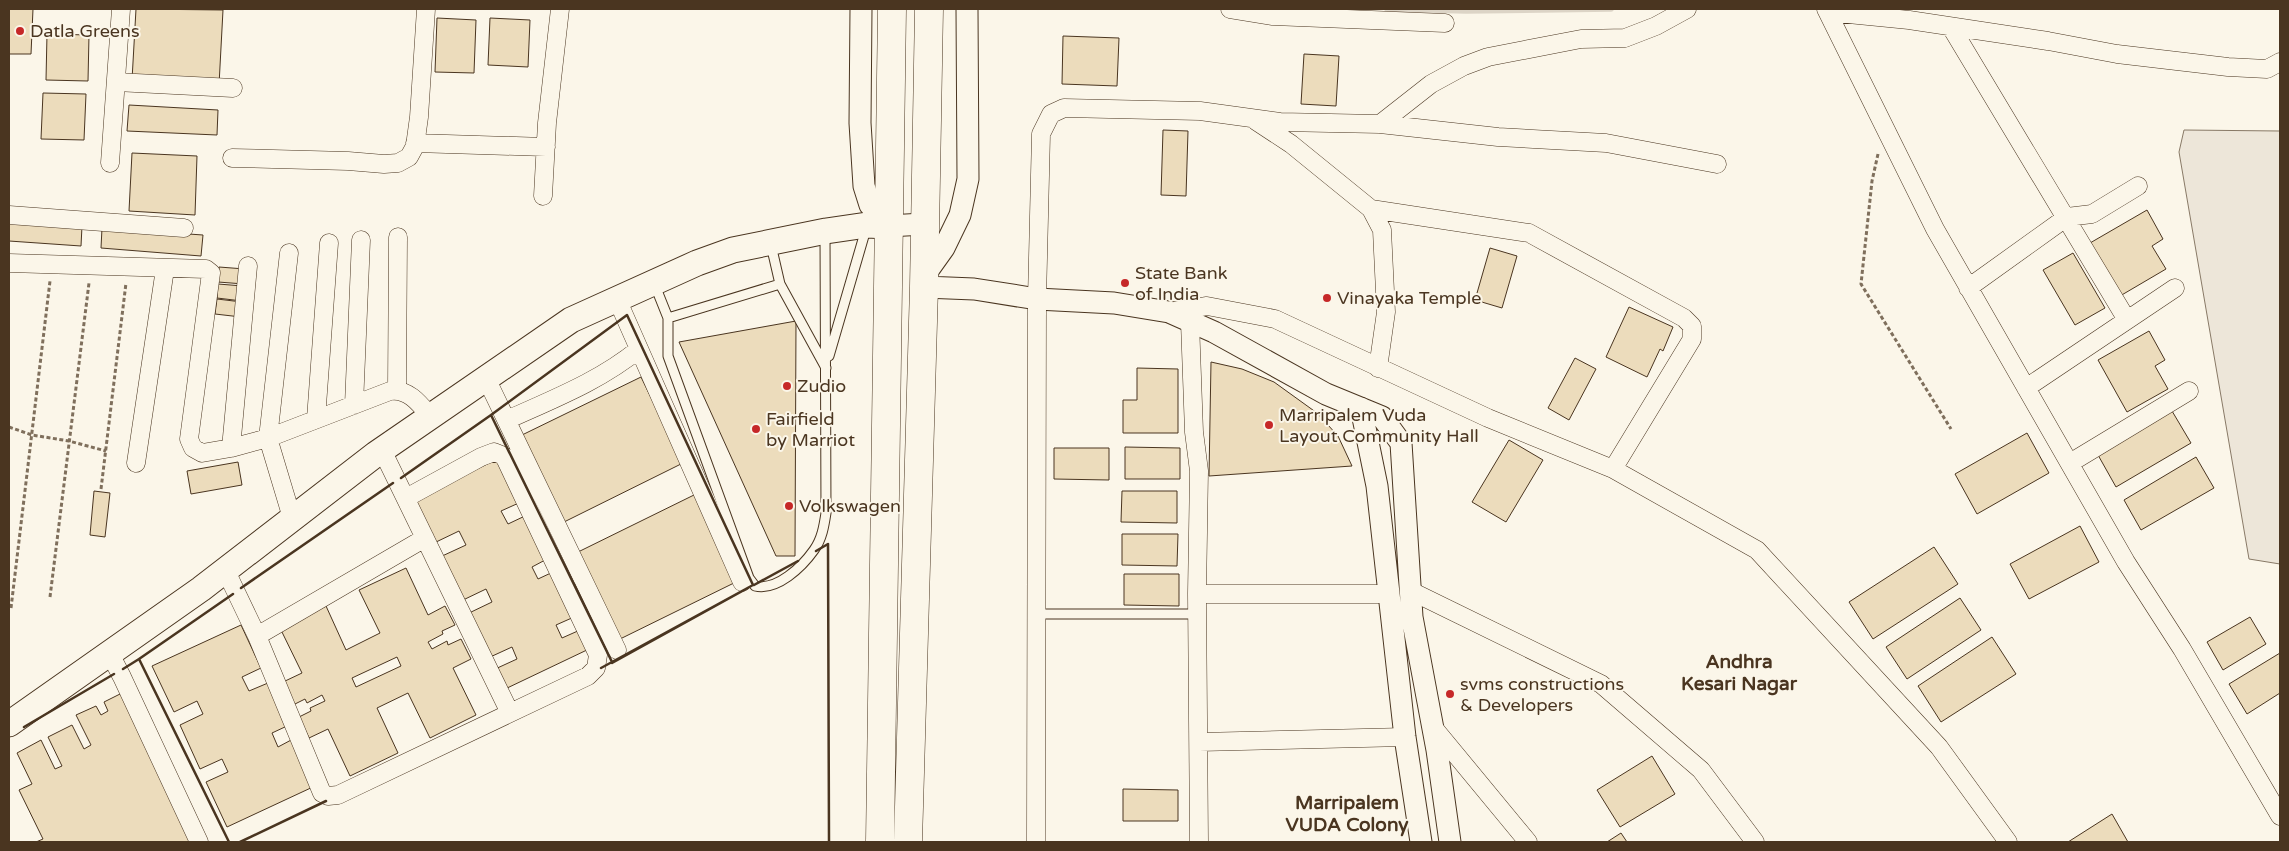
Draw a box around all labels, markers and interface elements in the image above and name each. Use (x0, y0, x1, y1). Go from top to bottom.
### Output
place label: Datla Greens (30, 20, 140, 42)
marker: Datla Greens (14, 25, 26, 37)
place label: State Bank of India (1135, 262, 1228, 305)
marker: State Bank of India (1119, 277, 1131, 289)
place label: Vinayaka Temple (1337, 287, 1481, 309)
marker: Vinayaka Temple (1321, 292, 1333, 304)
place label: Zudio (797, 375, 846, 397)
marker: Zudio (781, 380, 793, 392)
place label: Marripalem Vuda Layout Community Hall (1279, 404, 1479, 447)
place label: Fairfield by Marriot (766, 408, 855, 451)
marker: Marripalem Vuda Layout Community Hall (1263, 419, 1275, 431)
marker: Fairfield by Marriot (750, 423, 762, 435)
place label: Volkswagen (799, 495, 901, 517)
marker: Volkswagen (783, 500, 795, 512)
district label: Andhra Kesari Nagar (1681, 651, 1798, 696)
place label: svms constructions & Developers (1460, 673, 1624, 716)
marker: svms constructions & Developers (1444, 688, 1456, 700)
district label: Marripalem VUDA Colony (1285, 792, 1409, 837)

